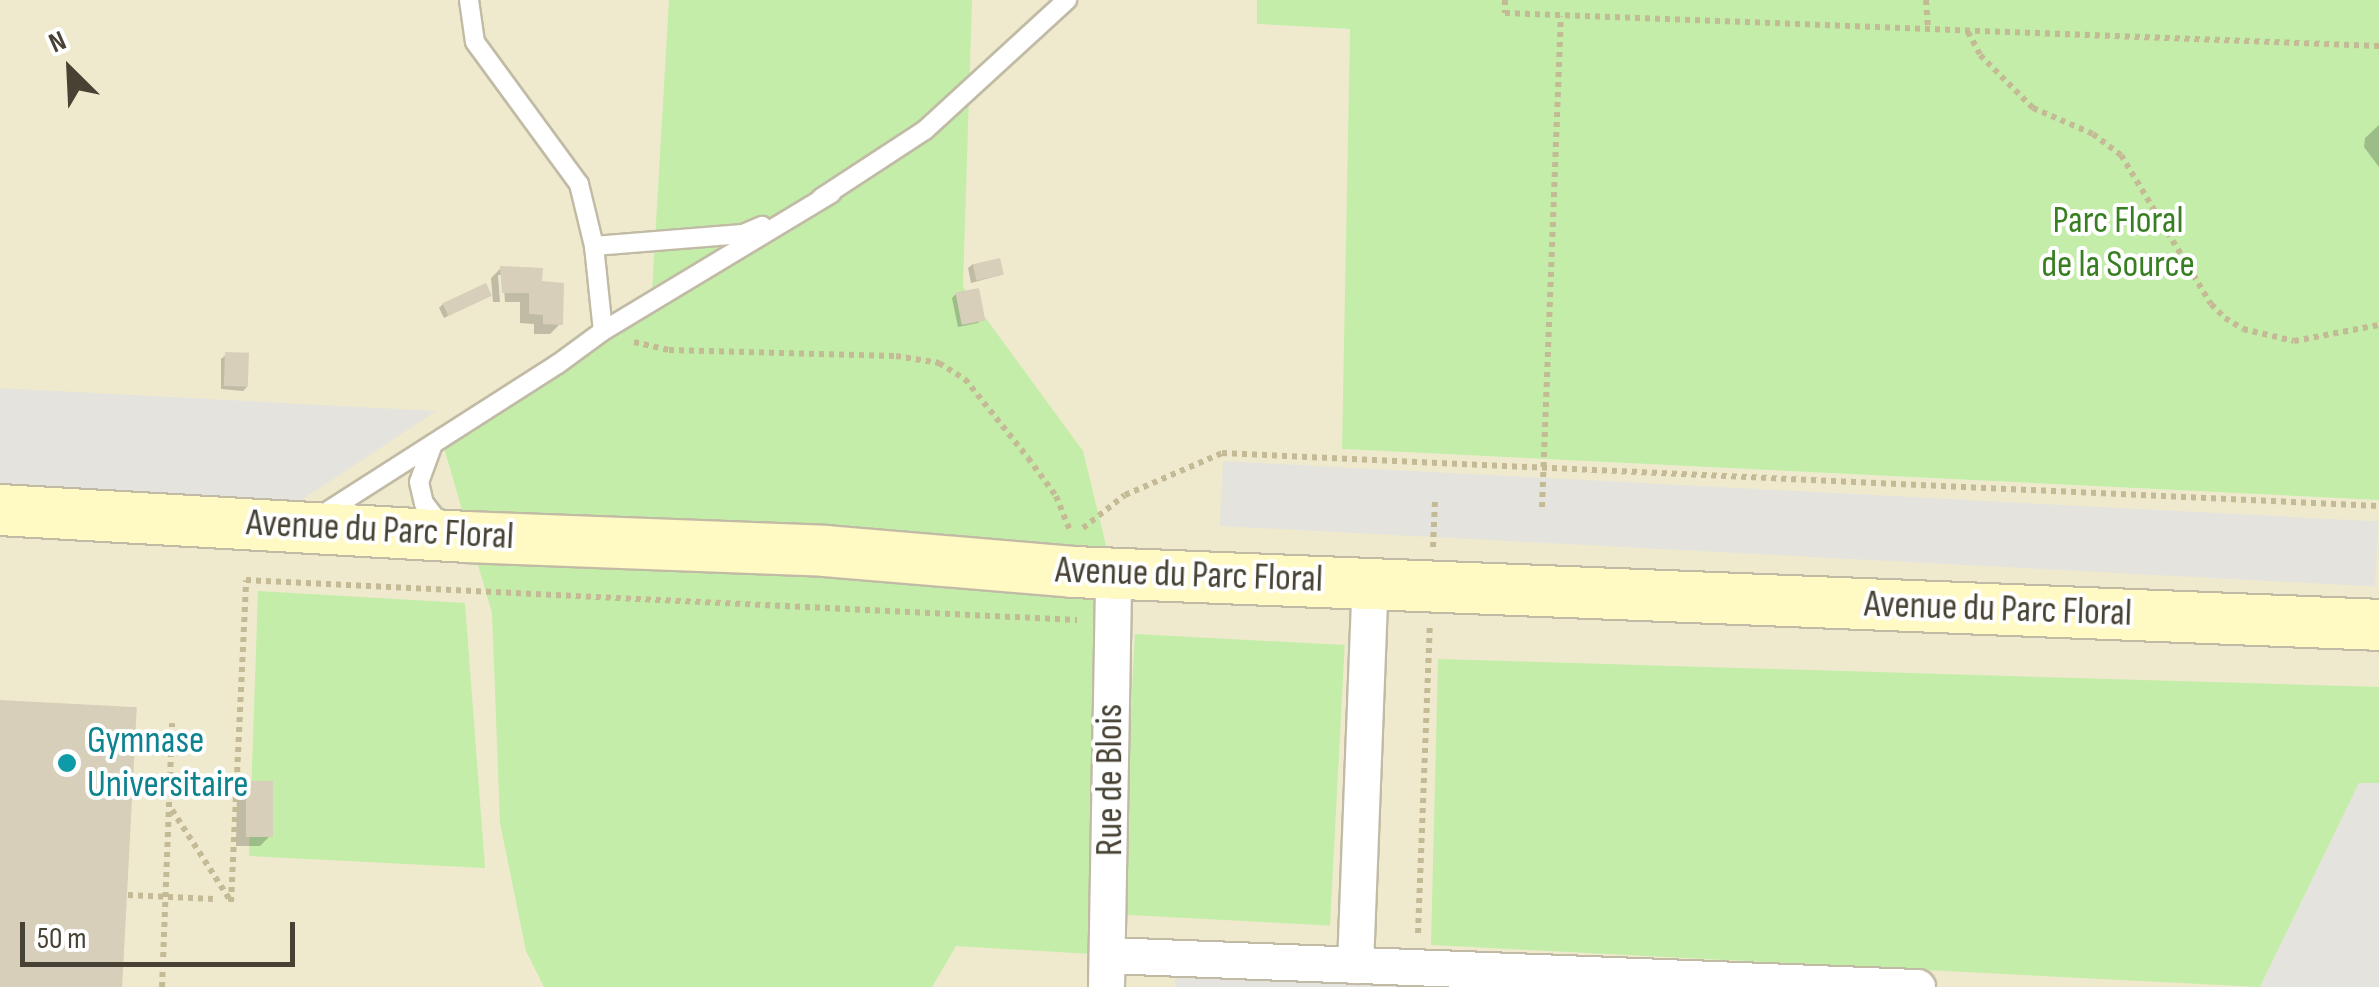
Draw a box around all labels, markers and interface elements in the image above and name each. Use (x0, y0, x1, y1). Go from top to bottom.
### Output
north arrow (20, 20, 120, 120)
text: N (44, 24, 71, 60)
park label: Parc Floral de la Source (2041, 198, 2195, 288)
street label: Avenue du Parc Floral (245, 500, 515, 560)
street label: Avenue du Parc Floral (1054, 548, 1324, 602)
street label: Avenue du Parc Floral (1863, 582, 2133, 636)
street label: Rue de Blois (1087, 704, 1133, 856)
place label: Gymnase Universitaire (87, 718, 249, 808)
marker: Gymnase Universitaire (56, 752, 78, 774)
scale bar (25, 902, 300, 964)
text: 50 m (37, 921, 86, 957)

